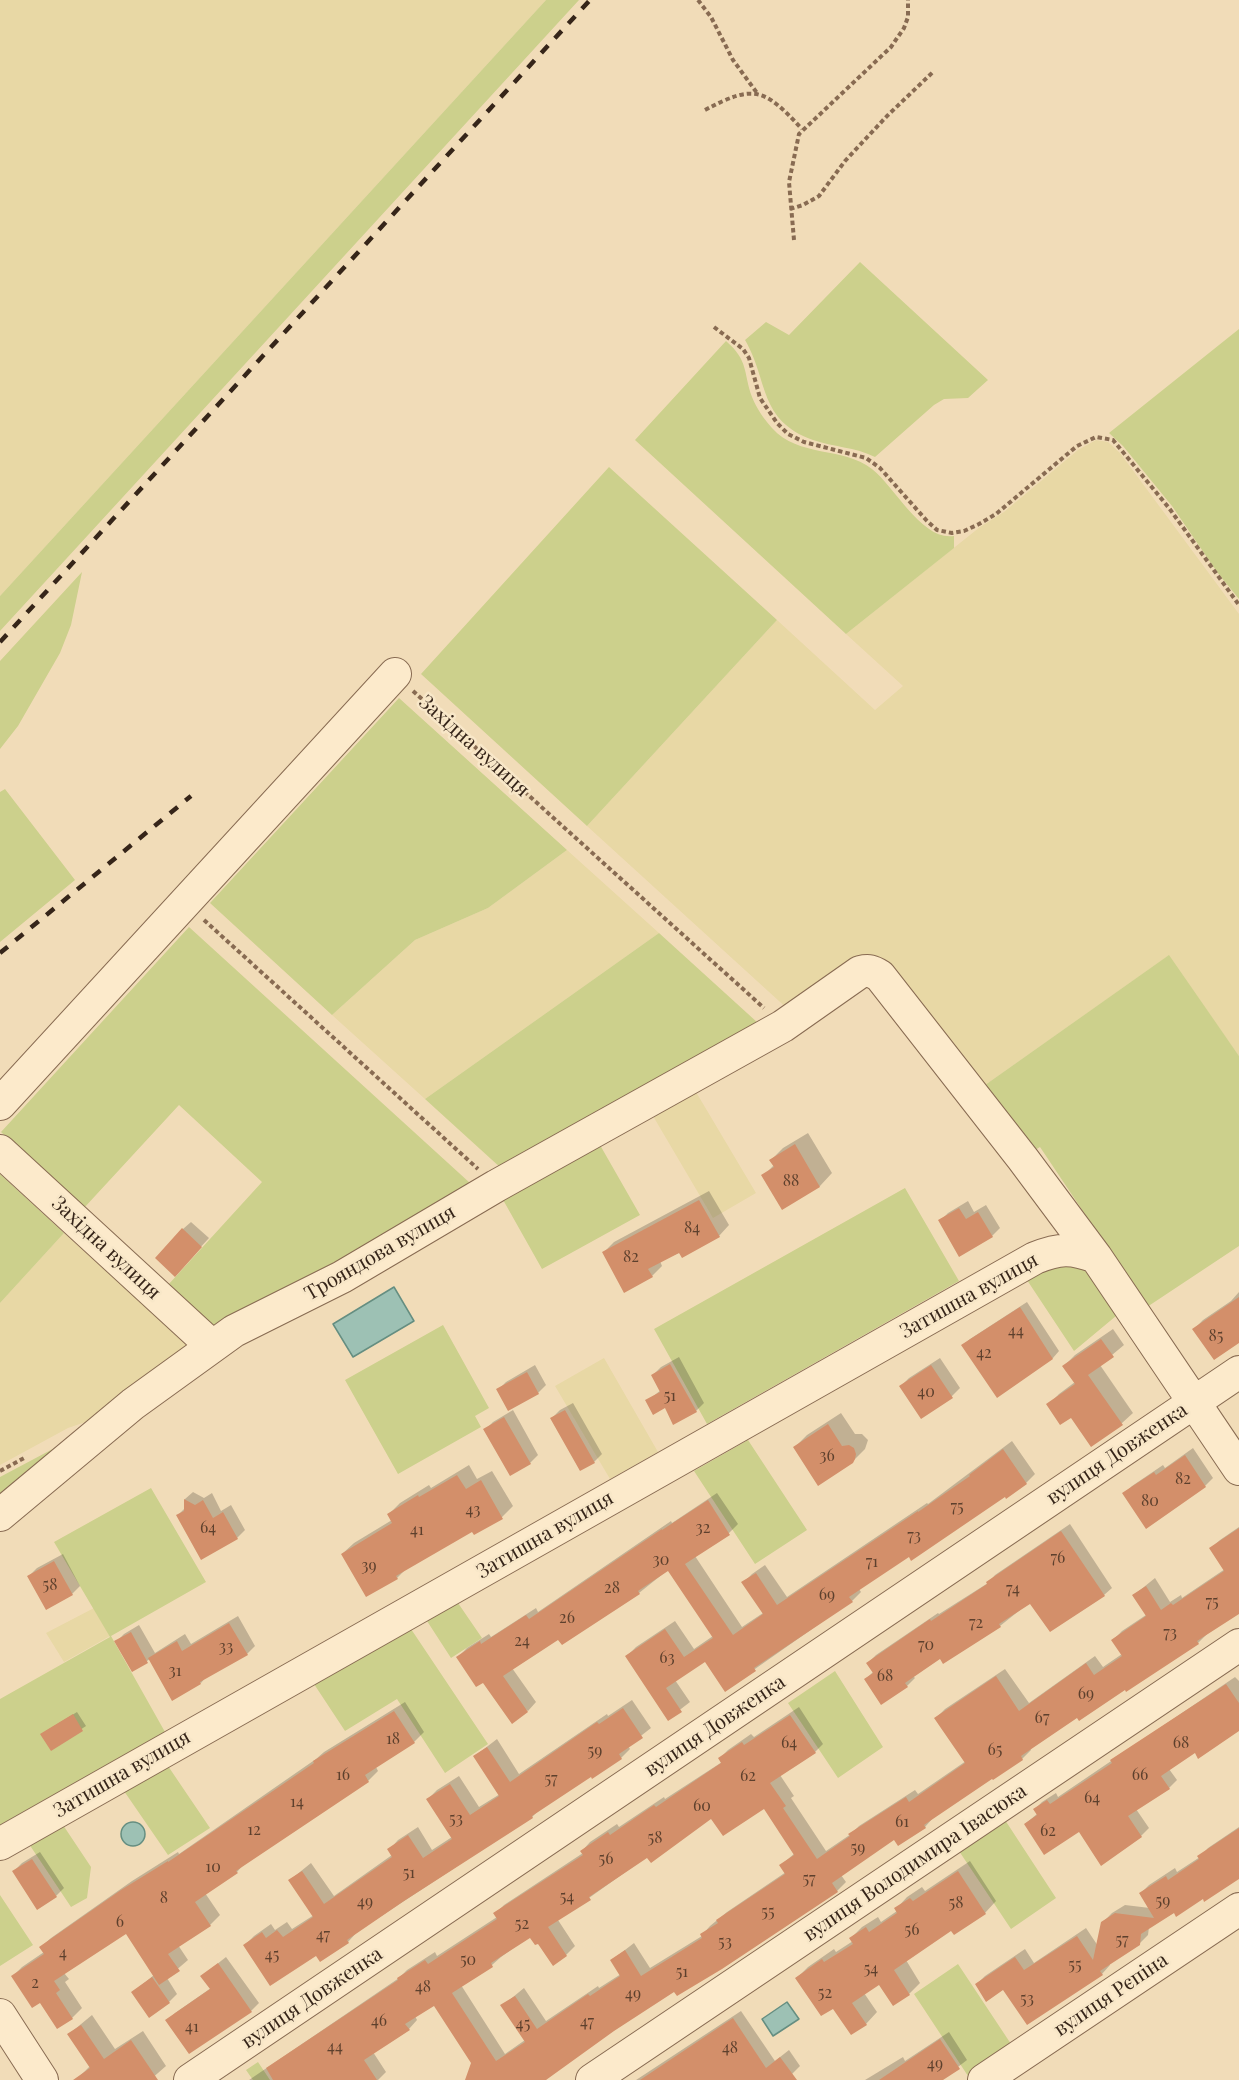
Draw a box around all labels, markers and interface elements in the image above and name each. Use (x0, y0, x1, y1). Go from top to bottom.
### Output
street label: Західна вулиця (414, 690, 534, 802)
house number: 88 (783, 1171, 799, 1191)
street label: Західна вулиця (47, 1191, 165, 1305)
street label: Трояндова вулиця (300, 1200, 460, 1306)
house number: 84 (684, 1218, 700, 1238)
house number: 82 (623, 1247, 639, 1267)
street label: Затишна вулиця (896, 1248, 1042, 1344)
house number: 44 (1008, 1321, 1024, 1341)
house number: 85 (1209, 1326, 1223, 1346)
house number: 42 (976, 1343, 992, 1363)
house number: 40 (917, 1382, 935, 1402)
house number: 51 (664, 1386, 676, 1406)
street label: вулиця Довженка (1042, 1398, 1192, 1510)
house number: 36 (819, 1446, 835, 1466)
house number: 82 (1175, 1469, 1191, 1489)
street label: Затишна вулиця (472, 1486, 618, 1584)
house number: 80 (1141, 1491, 1159, 1511)
house number: 75 (950, 1497, 964, 1517)
house number: 43 (466, 1500, 480, 1520)
house number: 64 (200, 1518, 216, 1538)
house number: 32 (696, 1518, 710, 1538)
house number: 41 (410, 1520, 424, 1540)
house number: 73 (907, 1526, 921, 1546)
house number: 76 (1051, 1548, 1065, 1568)
house number: 30 (653, 1550, 669, 1570)
house number: 71 (866, 1552, 878, 1572)
house number: 39 (361, 1556, 377, 1576)
house number: 58 (43, 1575, 57, 1595)
house number: 28 (604, 1578, 620, 1598)
house number: 74 (1006, 1579, 1020, 1599)
house number: 69 (819, 1585, 835, 1605)
house number: 75 (1205, 1592, 1219, 1612)
house number: 26 (559, 1608, 575, 1628)
house number: 72 (969, 1613, 983, 1633)
house number: 73 (1163, 1623, 1177, 1643)
house number: 24 (514, 1631, 530, 1651)
house number: 70 (918, 1635, 934, 1655)
house number: 33 (219, 1637, 233, 1657)
house number: 63 (659, 1648, 675, 1668)
house number: 31 (168, 1661, 182, 1681)
house number: 68 (877, 1666, 893, 1686)
street label: вулиця Довженка (640, 1670, 790, 1782)
house number: 69 (1078, 1684, 1094, 1704)
house number: 67 (1035, 1708, 1049, 1728)
street label: Затишна вулиця (49, 1725, 195, 1823)
house number: 18 (386, 1729, 400, 1749)
house number: 64 (781, 1733, 797, 1753)
house number: 68 (1173, 1733, 1189, 1753)
house number: 65 (988, 1740, 1002, 1760)
house number: 59 (588, 1741, 602, 1761)
house number: 16 (336, 1765, 350, 1785)
house number: 66 (1132, 1765, 1148, 1785)
house number: 62 (740, 1766, 756, 1786)
house number: 57 (544, 1769, 558, 1789)
street label: вулиця Володимира Івасюка (799, 1779, 1031, 1947)
house number: 64 (1084, 1788, 1100, 1808)
house number: 14 (290, 1792, 304, 1812)
house number: 60 (693, 1796, 711, 1816)
house number: 53 (449, 1809, 463, 1829)
house number: 61 (895, 1812, 909, 1832)
house number: 12 (247, 1820, 261, 1840)
house number: 62 (1040, 1821, 1056, 1841)
house number: 58 (648, 1828, 662, 1848)
house number: 59 (851, 1838, 865, 1858)
house number: 56 (599, 1849, 613, 1869)
house number: 10 (205, 1857, 221, 1877)
house number: 51 (403, 1863, 415, 1883)
house number: 57 (802, 1869, 816, 1889)
house number: 54 (560, 1887, 574, 1907)
house number: 8 (160, 1888, 168, 1908)
house number: 59 (1156, 1891, 1170, 1911)
house number: 49 (357, 1892, 373, 1912)
house number: 58 (949, 1893, 963, 1913)
house number: 55 (761, 1902, 775, 1922)
house number: 6 (116, 1912, 124, 1932)
house number: 52 (515, 1914, 529, 1934)
house number: 56 (905, 1920, 919, 1940)
house number: 47 (316, 1925, 330, 1945)
house number: 57 (1115, 1930, 1129, 1950)
house number: 53 (718, 1932, 732, 1952)
street label: вулиця Довженка (237, 1942, 387, 2054)
house number: 4 (59, 1943, 67, 1963)
house number: 45 (265, 1945, 279, 1965)
street label: вулиця Рєпіна (1050, 1948, 1172, 2042)
house number: 50 (460, 1950, 476, 1970)
house number: 55 (1068, 1955, 1082, 1975)
house number: 54 (864, 1959, 878, 1979)
house number: 51 (676, 1962, 688, 1982)
house number: 2 (31, 1973, 39, 1993)
house number: 48 (415, 1977, 431, 1997)
house number: 52 (818, 1983, 832, 2003)
house number: 49 (625, 1984, 641, 2004)
house number: 53 (1020, 1989, 1034, 2009)
house number: 46 (371, 2011, 387, 2031)
house number: 47 (580, 2012, 594, 2032)
house number: 45 (516, 2014, 530, 2034)
house number: 41 (185, 2017, 199, 2037)
house number: 44 (327, 2037, 343, 2057)
house number: 48 (722, 2038, 738, 2058)
house number: 49 (927, 2054, 943, 2074)

